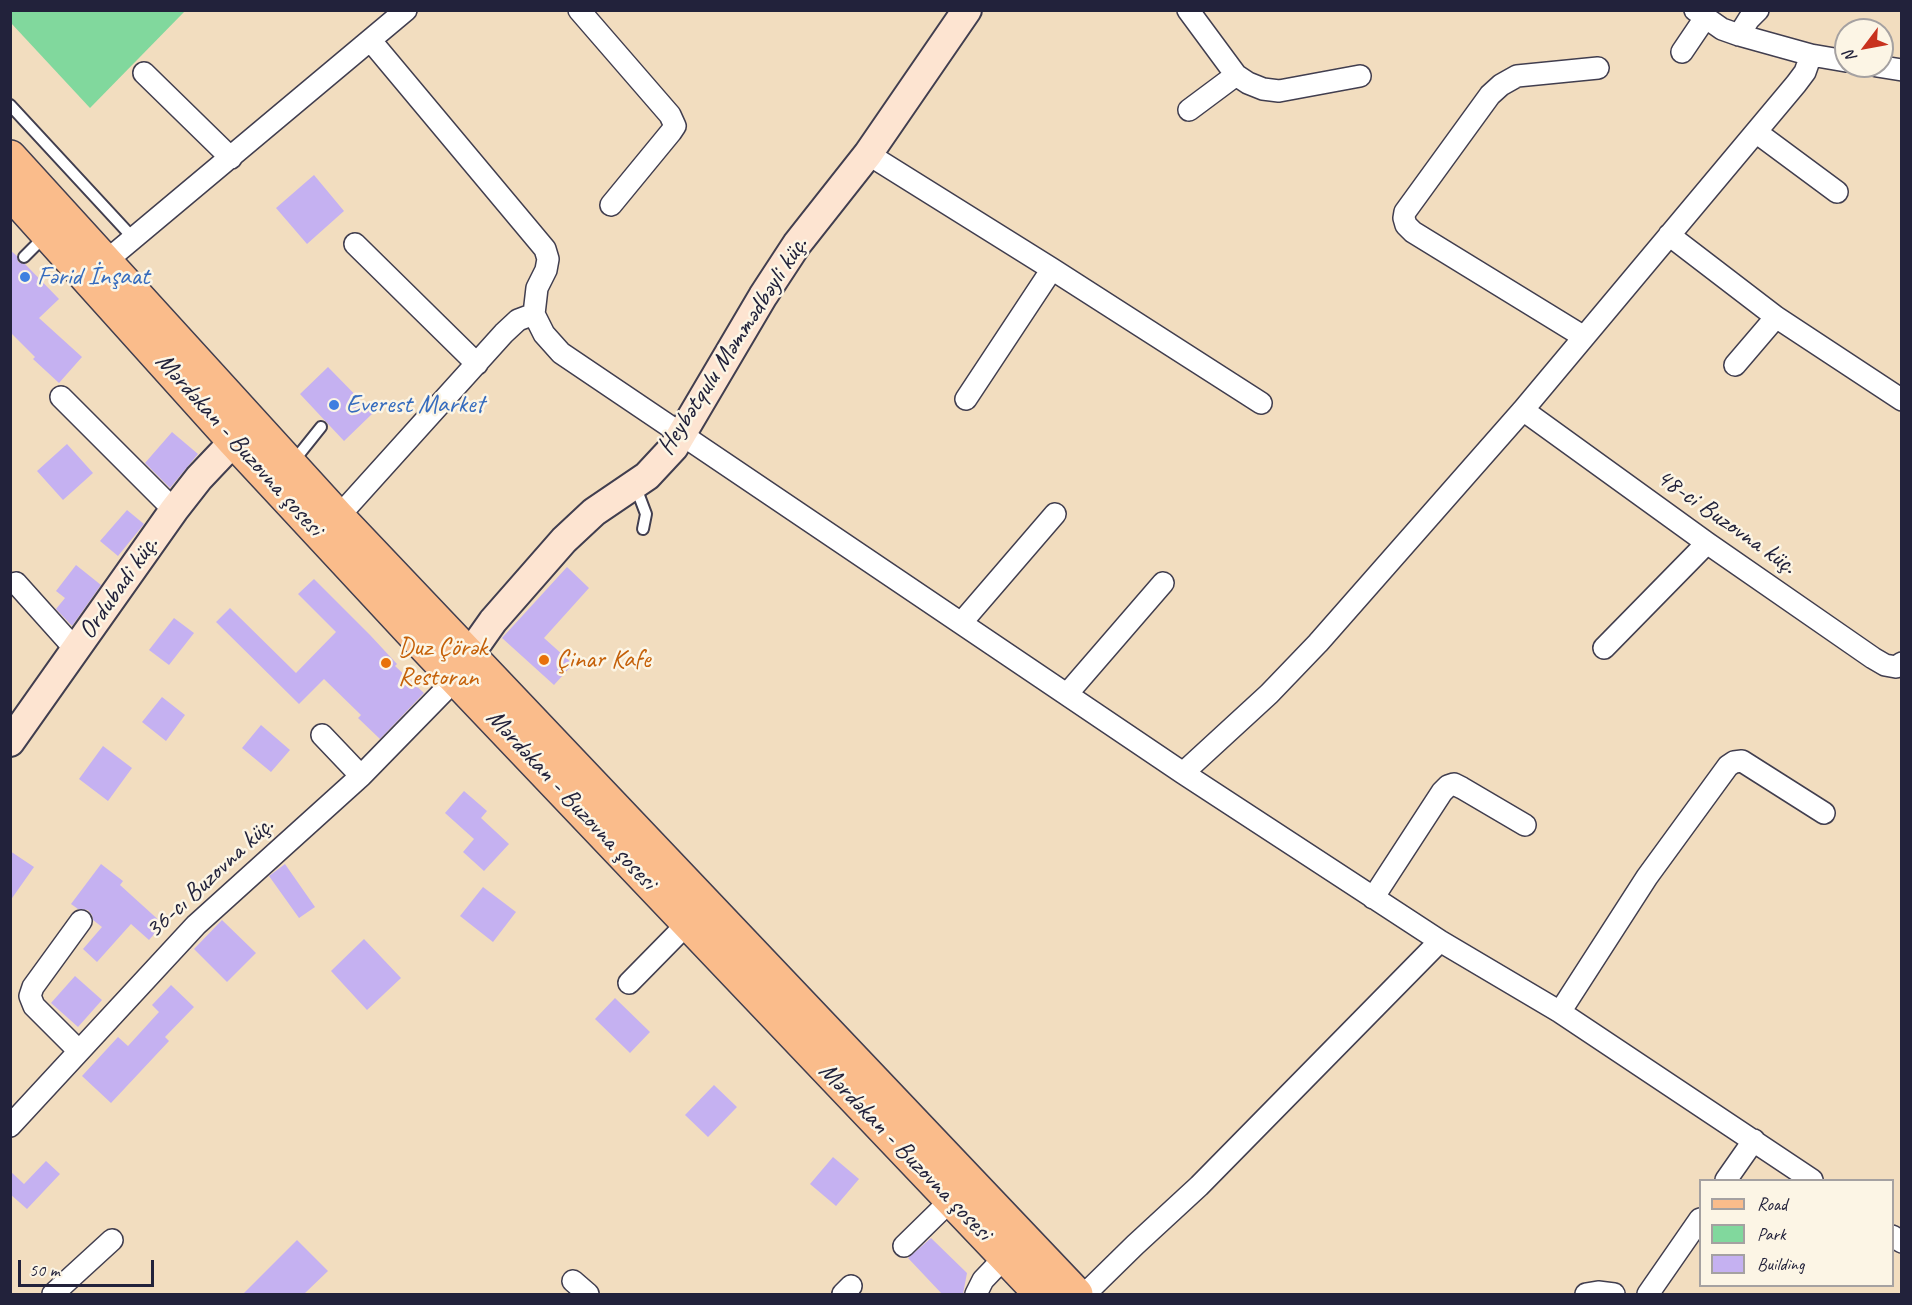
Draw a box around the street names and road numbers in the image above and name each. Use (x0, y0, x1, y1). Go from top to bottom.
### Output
street label: Heybətqulu Məmmədbəyli küç. (651, 231, 815, 461)
street label: Mərdəkan - Buzovna şosesi (148, 347, 330, 543)
street label: 48-ci Buzovna küç. (1650, 462, 1802, 582)
street label: Ordubadi küç. (72, 530, 166, 646)
street label: Mərdəkan - Buzovna şosesi (479, 703, 663, 897)
street label: 36-cı Buzovna küç. (139, 811, 281, 945)
street label: Mərdəkan - Buzovna şosesi (812, 1056, 998, 1248)

